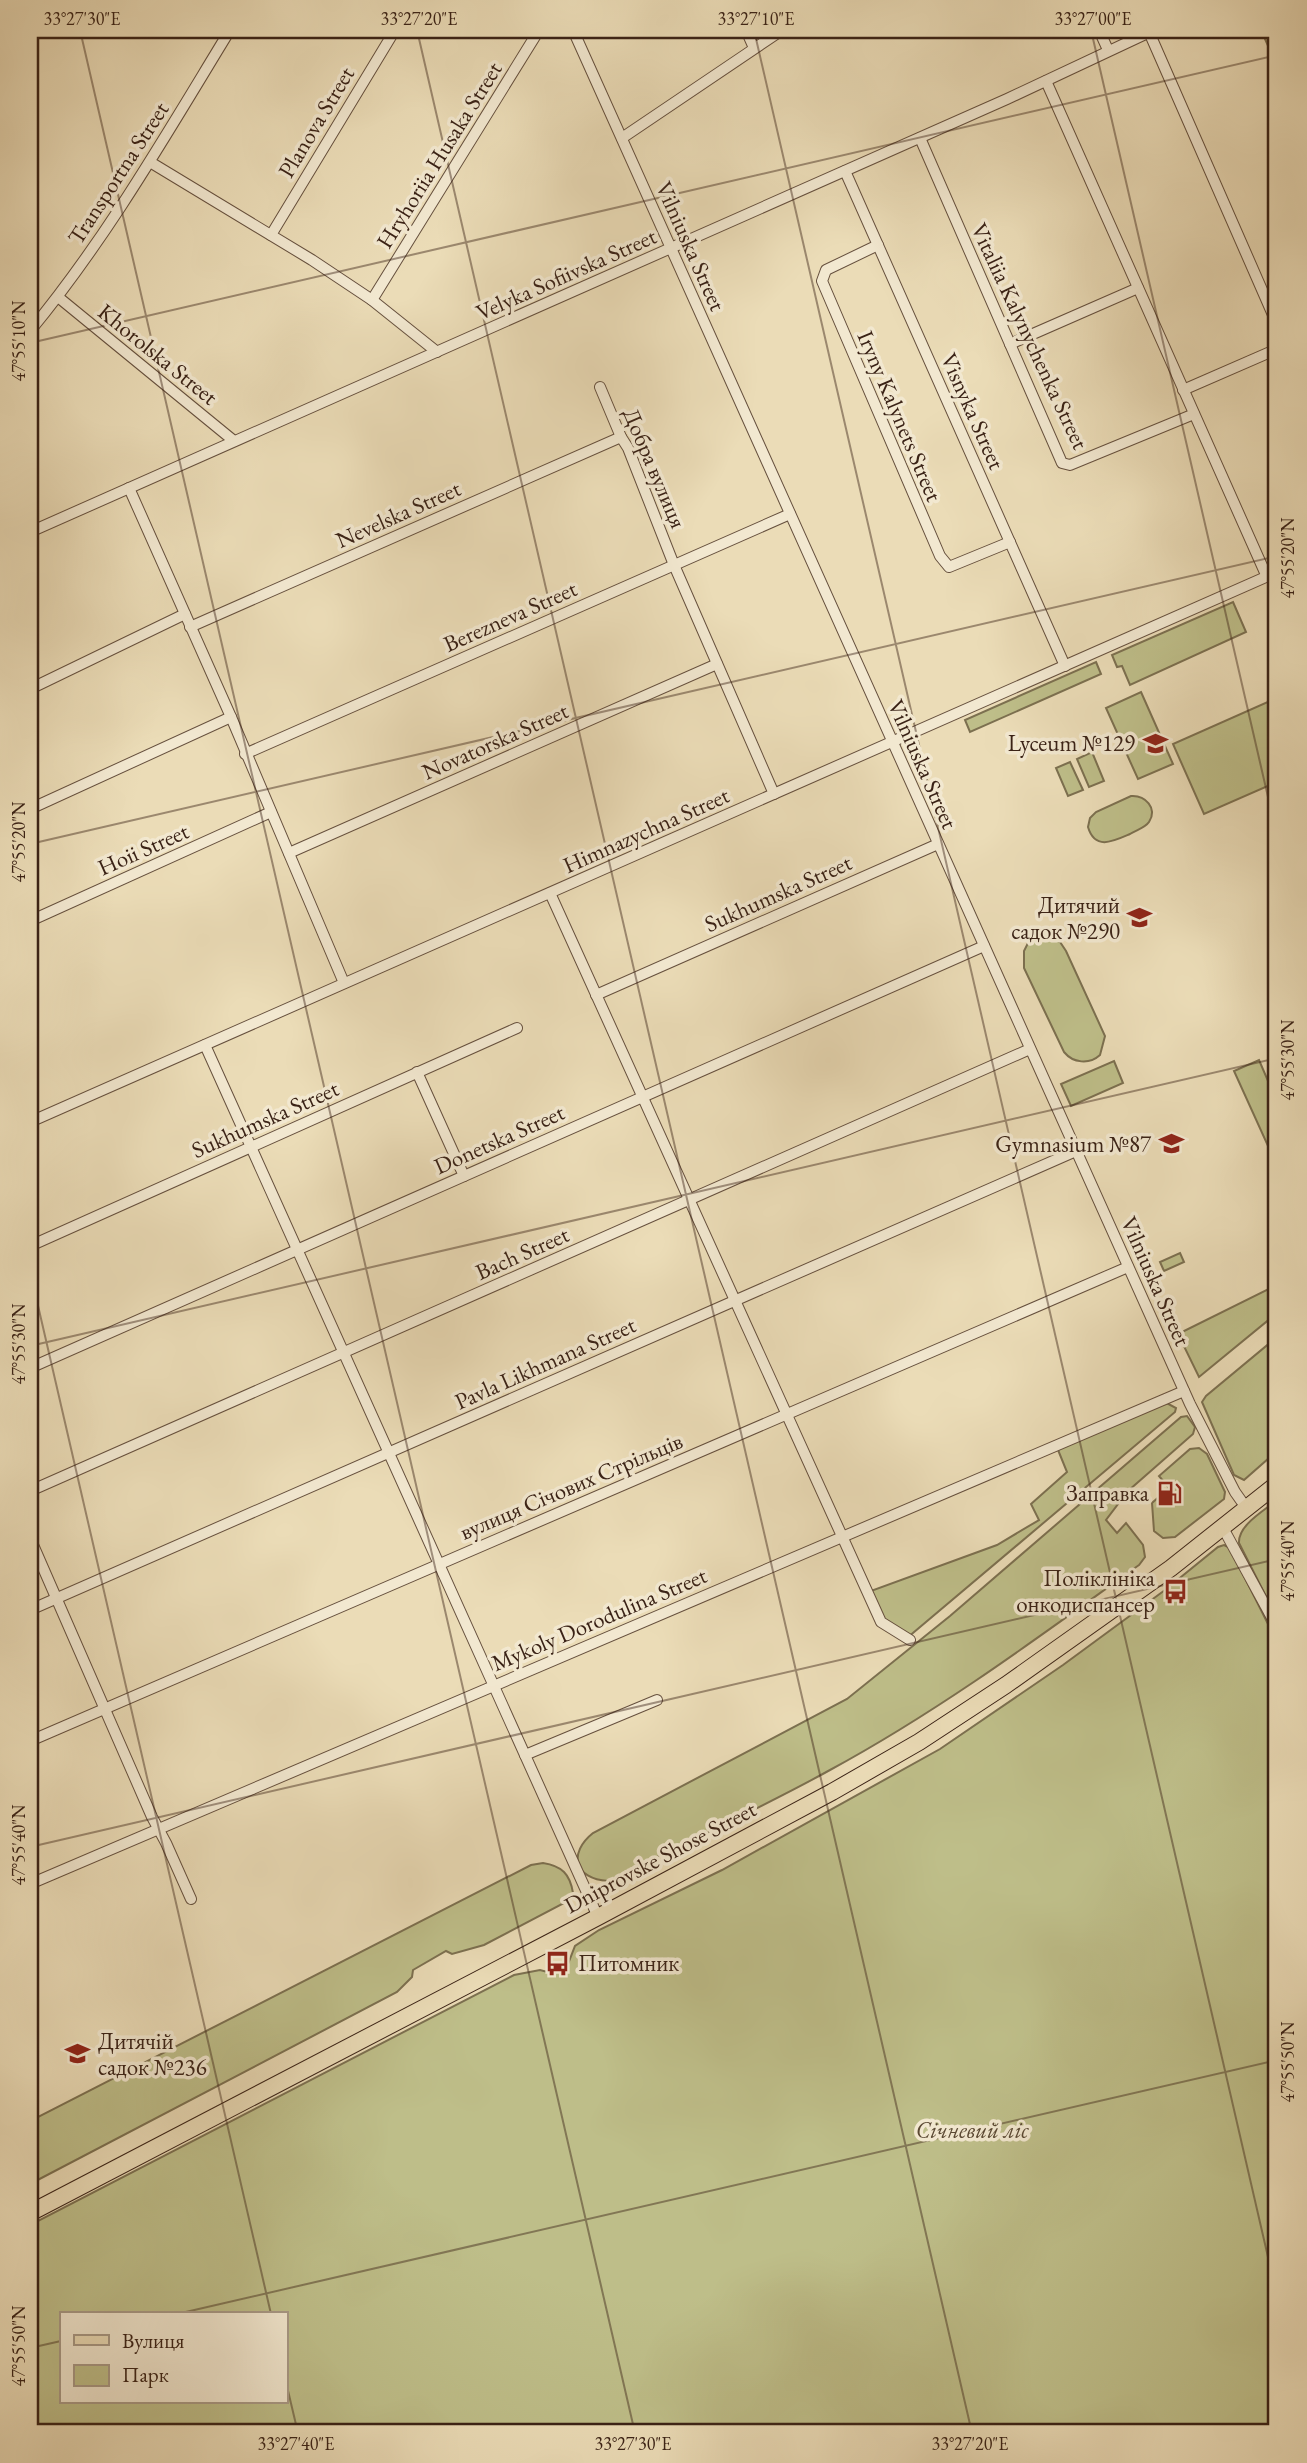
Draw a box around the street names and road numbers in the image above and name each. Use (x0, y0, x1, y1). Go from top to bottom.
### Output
street label: Hryhoriia Husaka Street (369, 55, 509, 254)
street label: Planova Street (271, 60, 361, 183)
street label: Transportna Street (61, 95, 176, 250)
street label: Vilniuska Street (649, 177, 733, 316)
street label: Vitaliia Kalynychenka Street (964, 218, 1096, 455)
street label: Velyka Sofiivska Street (471, 220, 662, 327)
street label: Khorolska Street (92, 297, 225, 412)
street label: Iryny Kalynets Street (850, 326, 950, 507)
street label: Visnyka Street (934, 348, 1012, 475)
street label: Добра вулиця (616, 403, 694, 533)
street label: Nevelska Street (331, 473, 466, 555)
street label: Berezneva Street (439, 573, 582, 659)
street label: Novatorska Street (417, 695, 574, 787)
street label: Vilniuska Street (881, 695, 965, 834)
street label: Himnazychna Street (558, 780, 734, 880)
street label: Hoii Street (93, 815, 194, 882)
street label: Sukhumska Street (700, 847, 857, 939)
street label: Sukhumska Street (187, 1073, 344, 1165)
street label: Donetska Street (429, 1097, 570, 1181)
street label: Vilniuska Street (1114, 1212, 1198, 1351)
street label: Bach Street (471, 1219, 574, 1287)
street label: Pavla Likhmana Street (450, 1309, 641, 1416)
street label: вулиця Січових Стрільців (455, 1425, 687, 1547)
street label: Mykoly Dorodulina Street (487, 1560, 712, 1678)
street label: Dniprovske Shose Street (559, 1793, 762, 1920)

